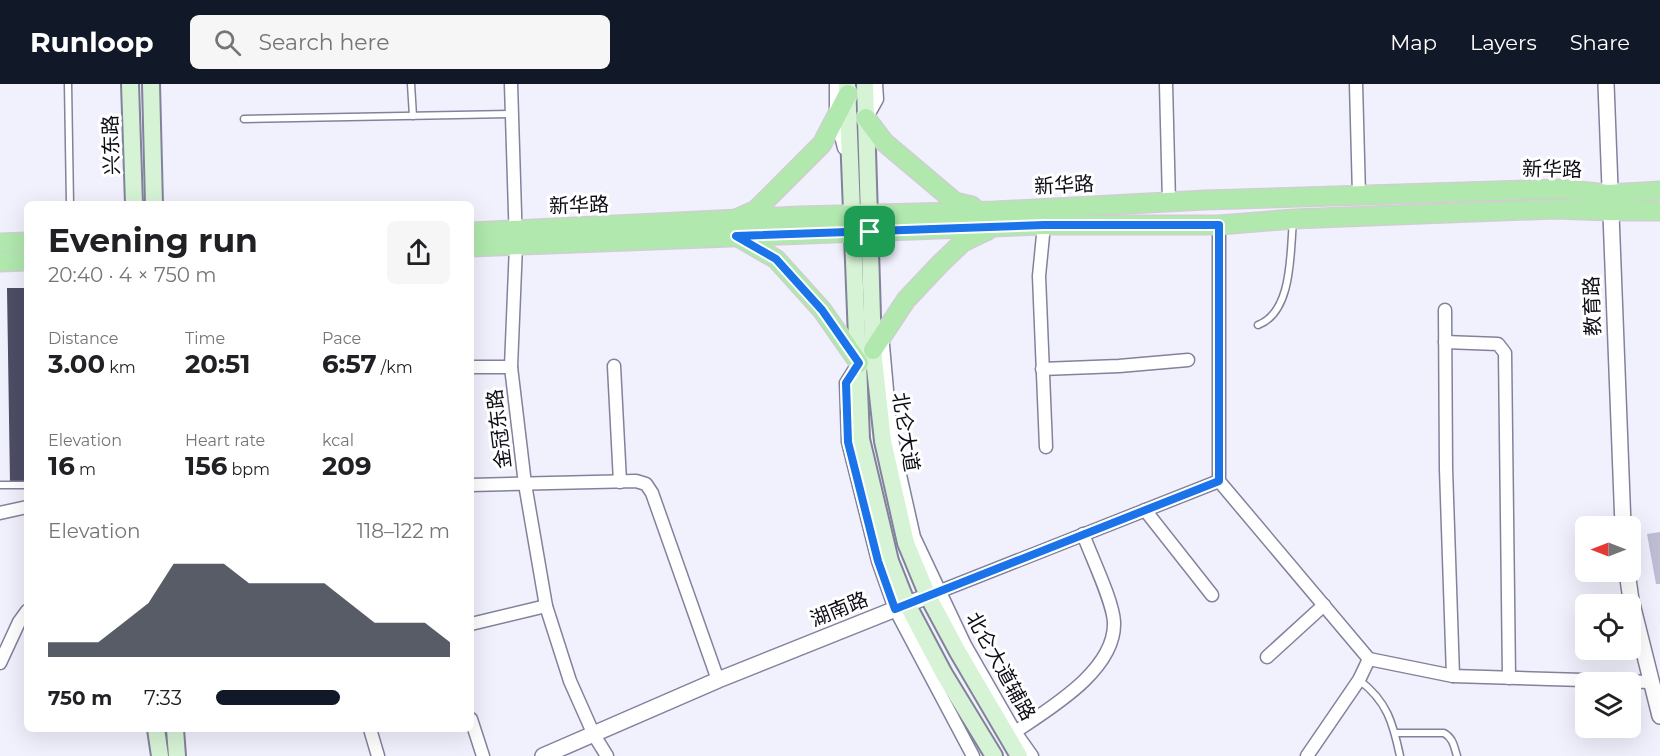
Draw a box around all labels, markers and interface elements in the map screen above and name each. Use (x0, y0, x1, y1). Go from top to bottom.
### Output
search box (190, 15, 610, 69)
text: Runloop (30, 25, 154, 59)
icon: search (211, 26, 244, 59)
text: Search here (259, 29, 389, 56)
text: Map (1390, 30, 1437, 55)
text: Layers (1470, 30, 1537, 55)
text: Share (1570, 30, 1630, 55)
street label: 兴东路 (98, 115, 124, 175)
street label: 新华路 (1522, 156, 1582, 182)
street label: 新华路 (1033, 171, 1095, 199)
street label: 新华路 (549, 192, 609, 218)
pin (844, 206, 895, 257)
icon: arrive (853, 215, 886, 248)
text: Evening run (48, 220, 258, 260)
button: share (387, 221, 450, 284)
text: 20:40 · 4 × 750 m (48, 263, 216, 287)
street label: 教育路 (1579, 276, 1605, 336)
text: Distance (48, 329, 118, 348)
text: Time (185, 329, 225, 348)
text: Pace (322, 329, 361, 348)
text: 3.00 (48, 348, 105, 380)
text: 20:51 (185, 348, 250, 380)
text: 6:57 (322, 348, 377, 380)
text: km (105, 358, 136, 377)
text: /km (377, 358, 413, 377)
street label: 金冠东路 (482, 388, 516, 470)
street label: 北仑大道 (888, 391, 924, 473)
text: Elevation (48, 431, 122, 450)
text: Heart rate (185, 431, 265, 450)
text: kcal (322, 431, 354, 450)
text: 16 (48, 450, 75, 482)
text: 156 (185, 450, 227, 482)
text: 209 (322, 450, 372, 482)
text: m (75, 460, 96, 479)
text: bpm (227, 460, 270, 479)
north arrow (1575, 516, 1641, 582)
map controls (1575, 516, 1641, 738)
text: Elevation (48, 519, 140, 543)
text: 118–122 m (357, 519, 450, 543)
street label: 湖南路 (807, 587, 871, 631)
button: locate (1575, 594, 1641, 660)
street label: 北仑大道辅路 (961, 608, 1041, 724)
button: layers (1575, 672, 1641, 738)
text: 750 m (48, 686, 112, 710)
text: 7:33 (144, 686, 182, 710)

